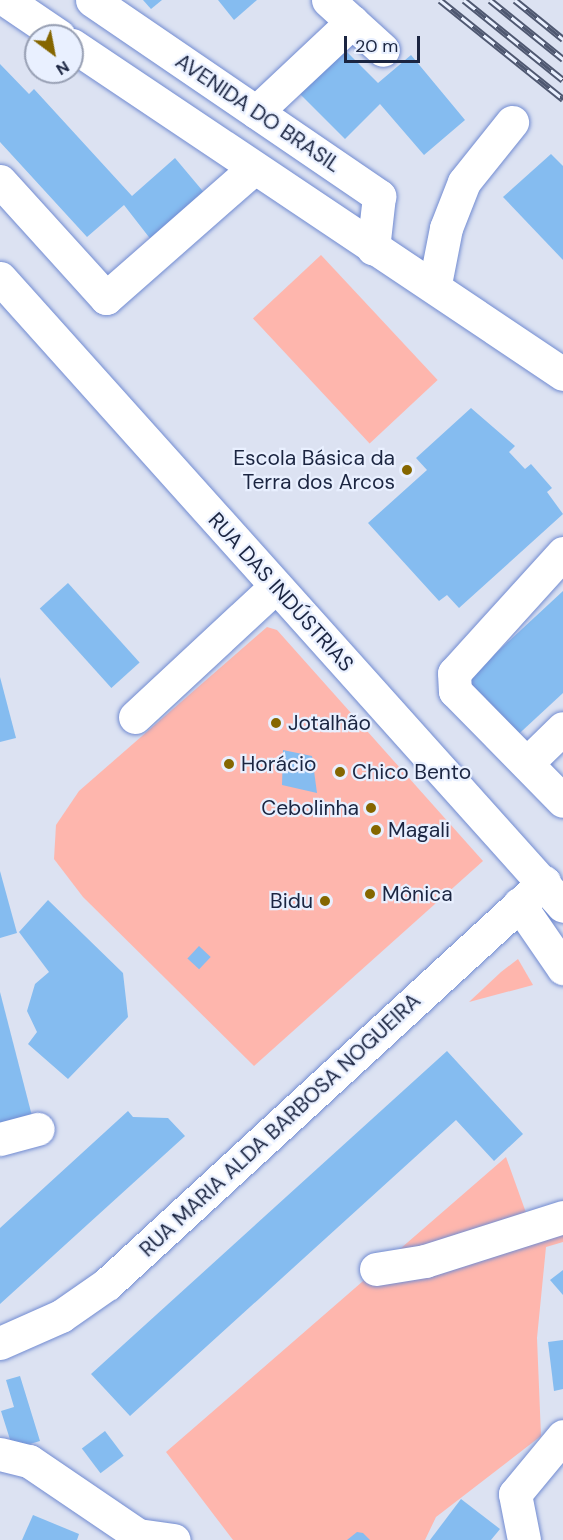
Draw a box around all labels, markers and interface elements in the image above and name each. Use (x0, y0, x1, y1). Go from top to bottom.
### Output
north arrow (24, 24, 84, 84)
scale bar (347, 24, 424, 62)
text: 20 m (355, 34, 398, 58)
street label: AVENIDA DO BRASIL (171, 48, 345, 178)
text: N (52, 56, 73, 80)
place label: Escola Básica da Terra dos Arcos (233, 445, 395, 495)
marker: Escola Básica da Terra dos Arcos (400, 463, 414, 477)
street label: RUA DAS INDÚSTRIAS (203, 507, 359, 677)
place label: Jotalhão (288, 710, 371, 736)
marker: Jotalhão (269, 716, 283, 730)
place label: Horácio (241, 751, 316, 777)
marker: Horácio (222, 757, 236, 771)
place label: Chico Bento (352, 759, 471, 785)
marker: Chico Bento (333, 765, 347, 779)
place label: Cebolinha (261, 795, 359, 821)
marker: Cebolinha (364, 801, 378, 815)
place label: Magali (388, 817, 450, 843)
marker: Magali (369, 823, 383, 837)
place label: Mônica (382, 881, 453, 907)
marker: Mônica (363, 887, 377, 901)
place label: Bidu (270, 888, 313, 914)
marker: Bidu (318, 894, 332, 908)
street label: RUA MARIA ALDA BARBOSA NOGUEIRA (134, 988, 426, 1262)

